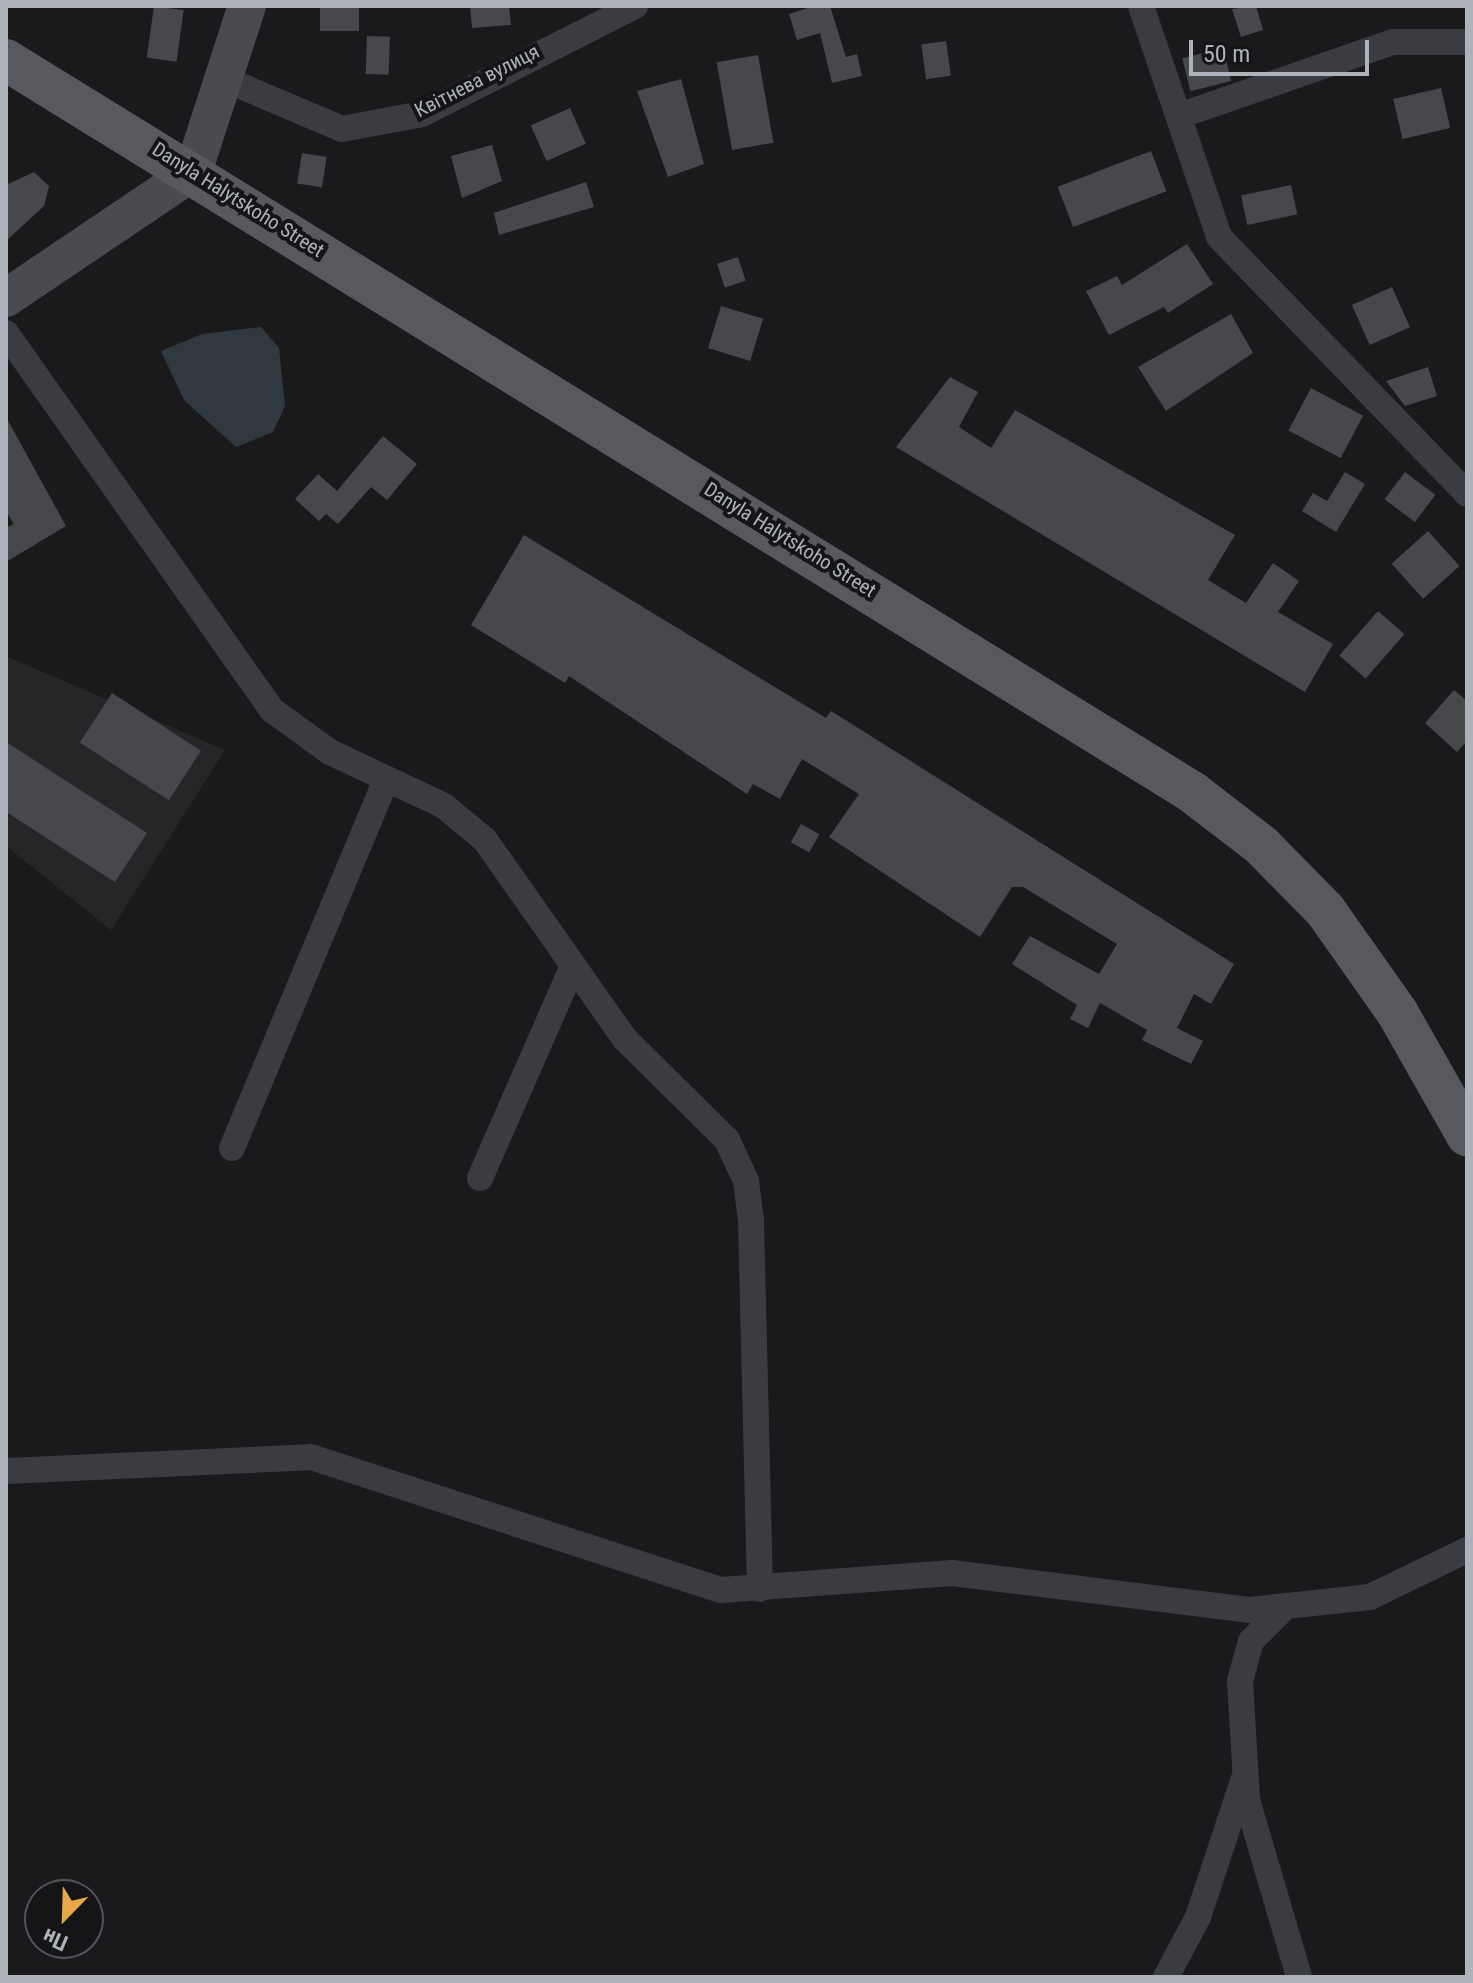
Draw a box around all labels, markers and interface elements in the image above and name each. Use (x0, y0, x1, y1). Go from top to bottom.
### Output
scale bar (1193, 24, 1373, 74)
street label: Квітнева вулиця (411, 39, 543, 123)
text: 50 m (1203, 40, 1250, 68)
street label: Danyla Halytskoho Street (148, 137, 328, 263)
street label: Danyla Halytskoho Street (700, 477, 880, 603)
north arrow (24, 1879, 104, 1959)
text: Пн (39, 1923, 71, 1956)

